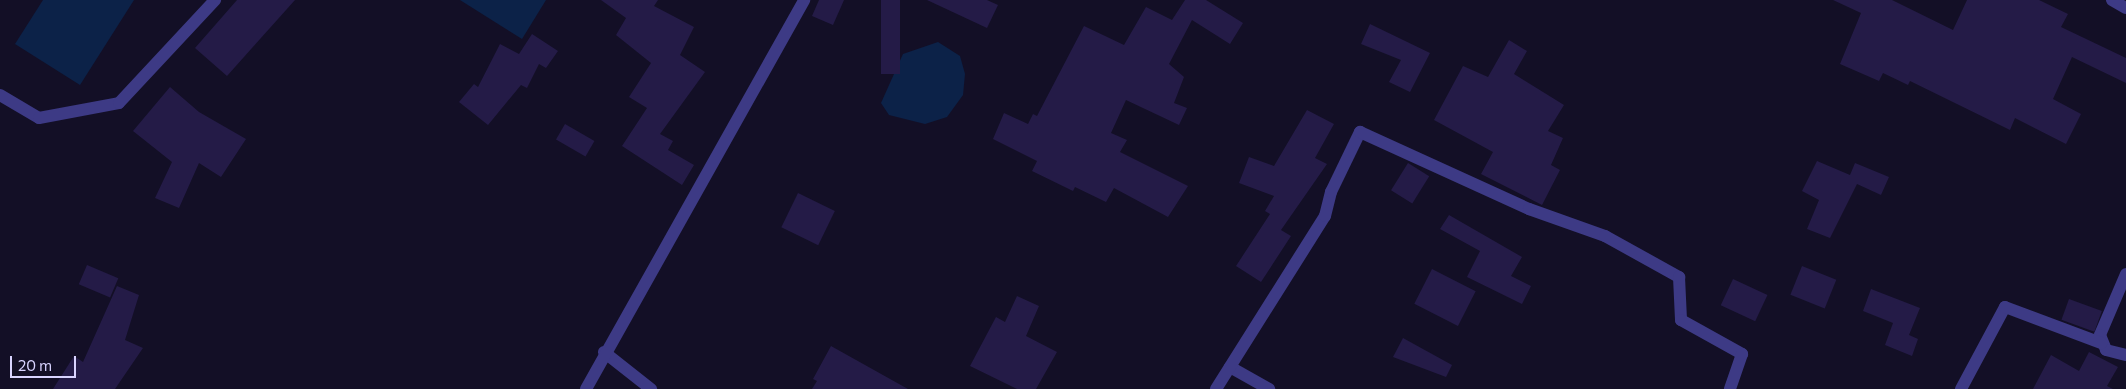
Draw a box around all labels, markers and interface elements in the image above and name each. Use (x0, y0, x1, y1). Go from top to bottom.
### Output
scale bar (12, 346, 79, 378)
text: 20 m (18, 356, 52, 374)

